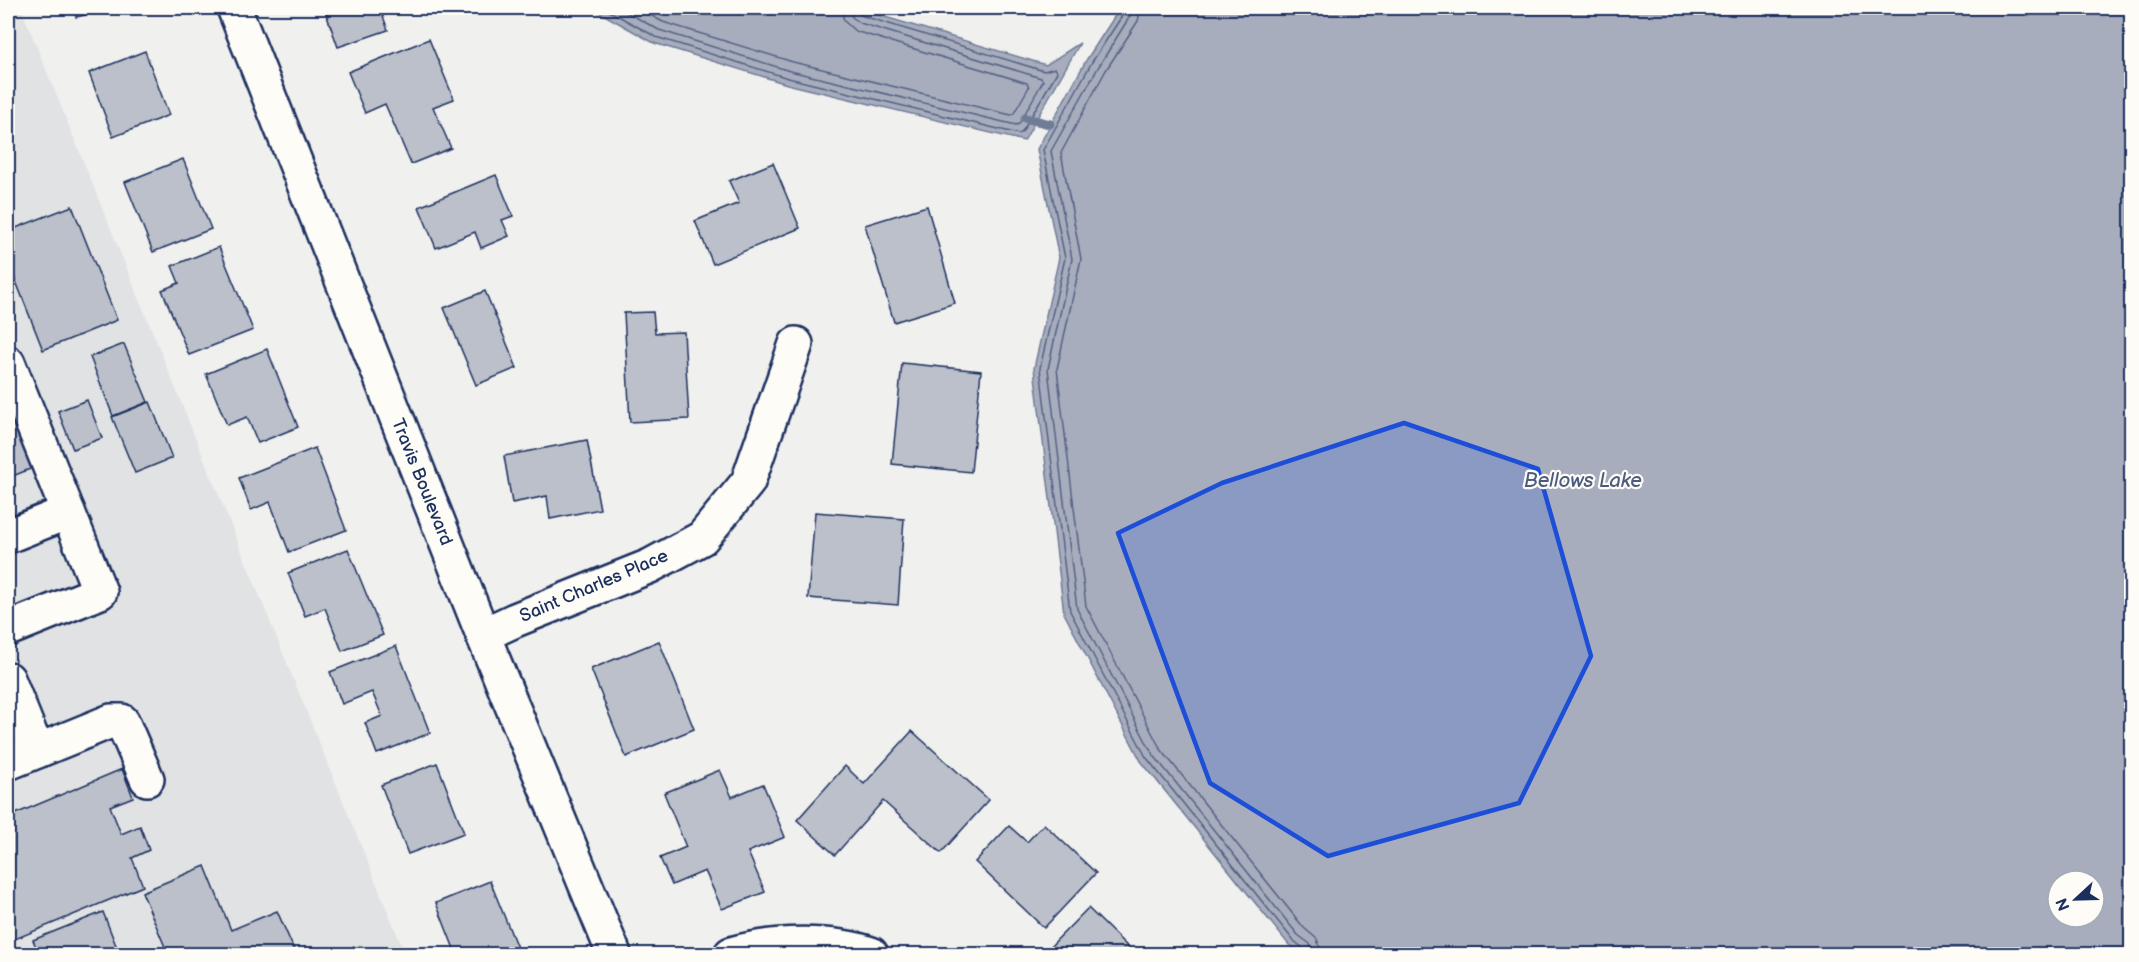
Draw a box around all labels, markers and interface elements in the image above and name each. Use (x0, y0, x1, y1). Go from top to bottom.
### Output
street label: Travis Boulevard (387, 416, 457, 548)
water label: Bellows Lake (1524, 469, 1642, 493)
street label: Saint Charles Place (517, 545, 672, 627)
north arrow (2046, 869, 2106, 929)
text: N (2052, 895, 2075, 913)

